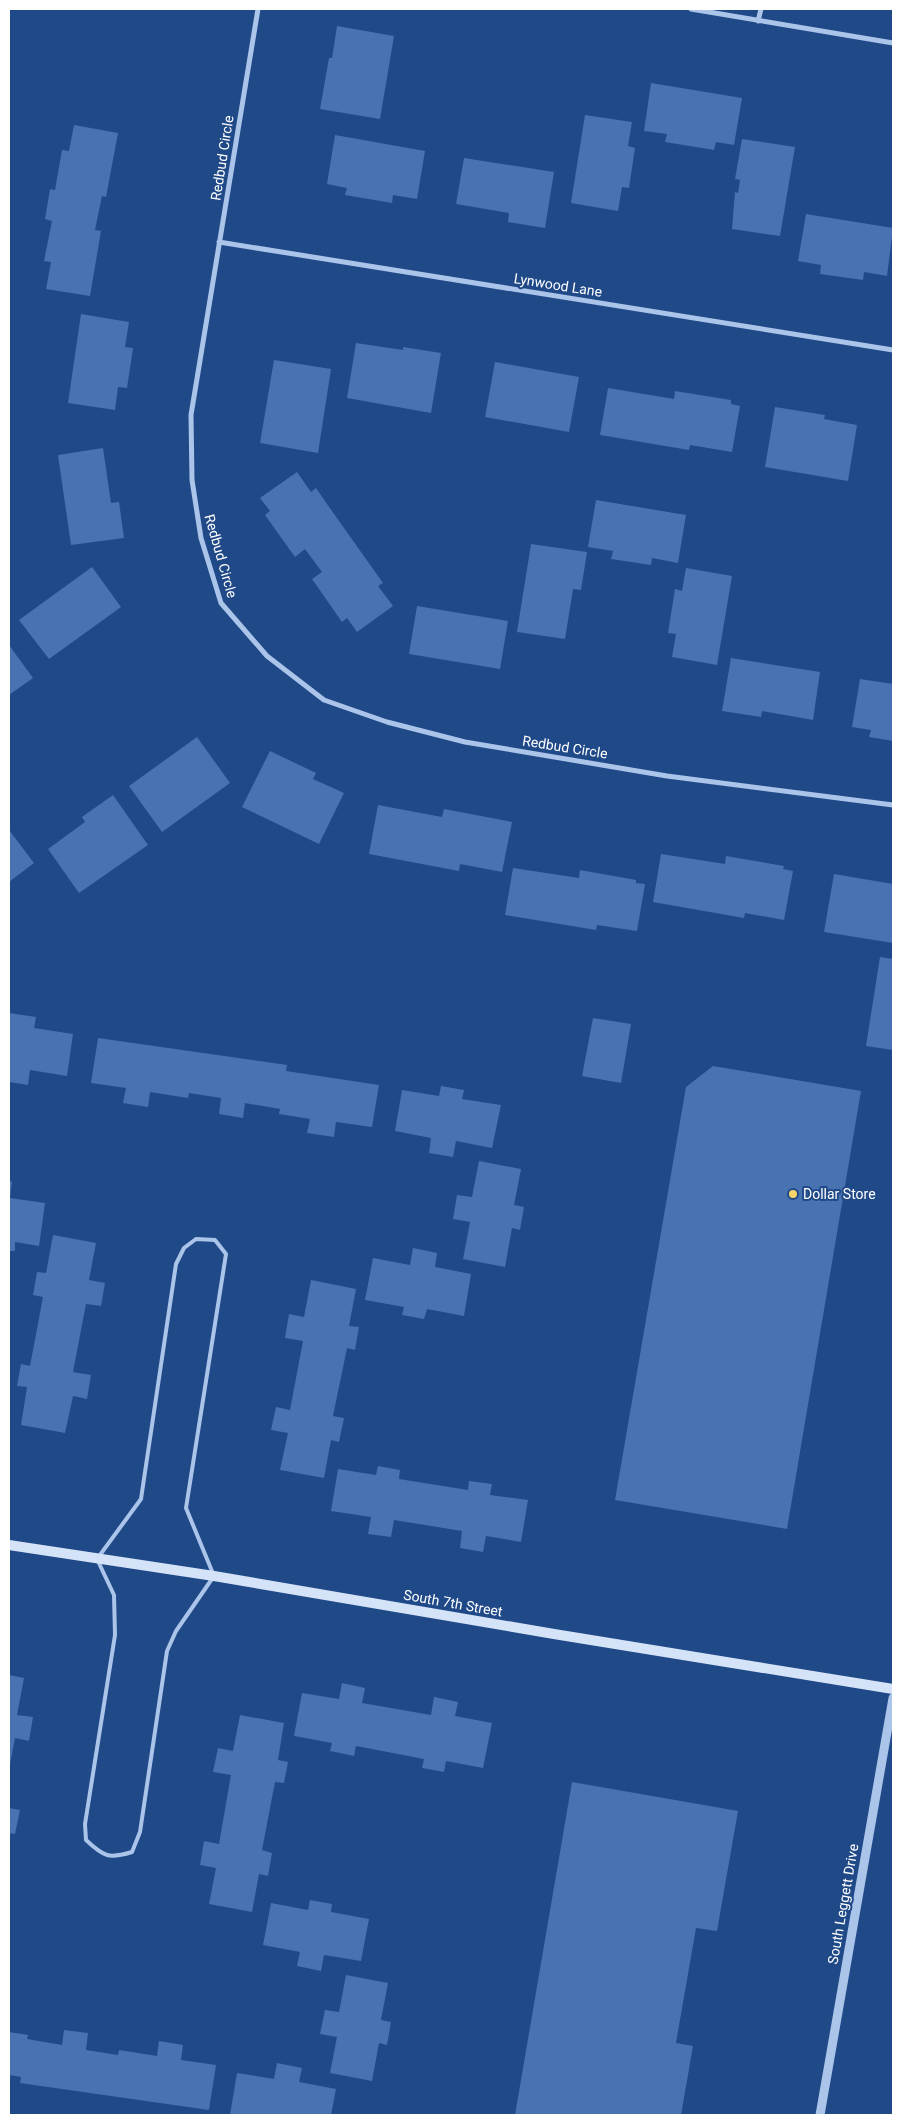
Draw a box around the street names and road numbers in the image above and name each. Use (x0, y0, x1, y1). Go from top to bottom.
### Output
street label: Redbud Circle (207, 114, 237, 202)
street label: Lynwood Lane (513, 270, 603, 300)
street label: Redbud Circle (201, 512, 241, 600)
street label: Redbud Circle (521, 732, 609, 762)
street label: South 7th Street (402, 1586, 504, 1620)
street label: South Leggett Drive (825, 1843, 861, 1965)

